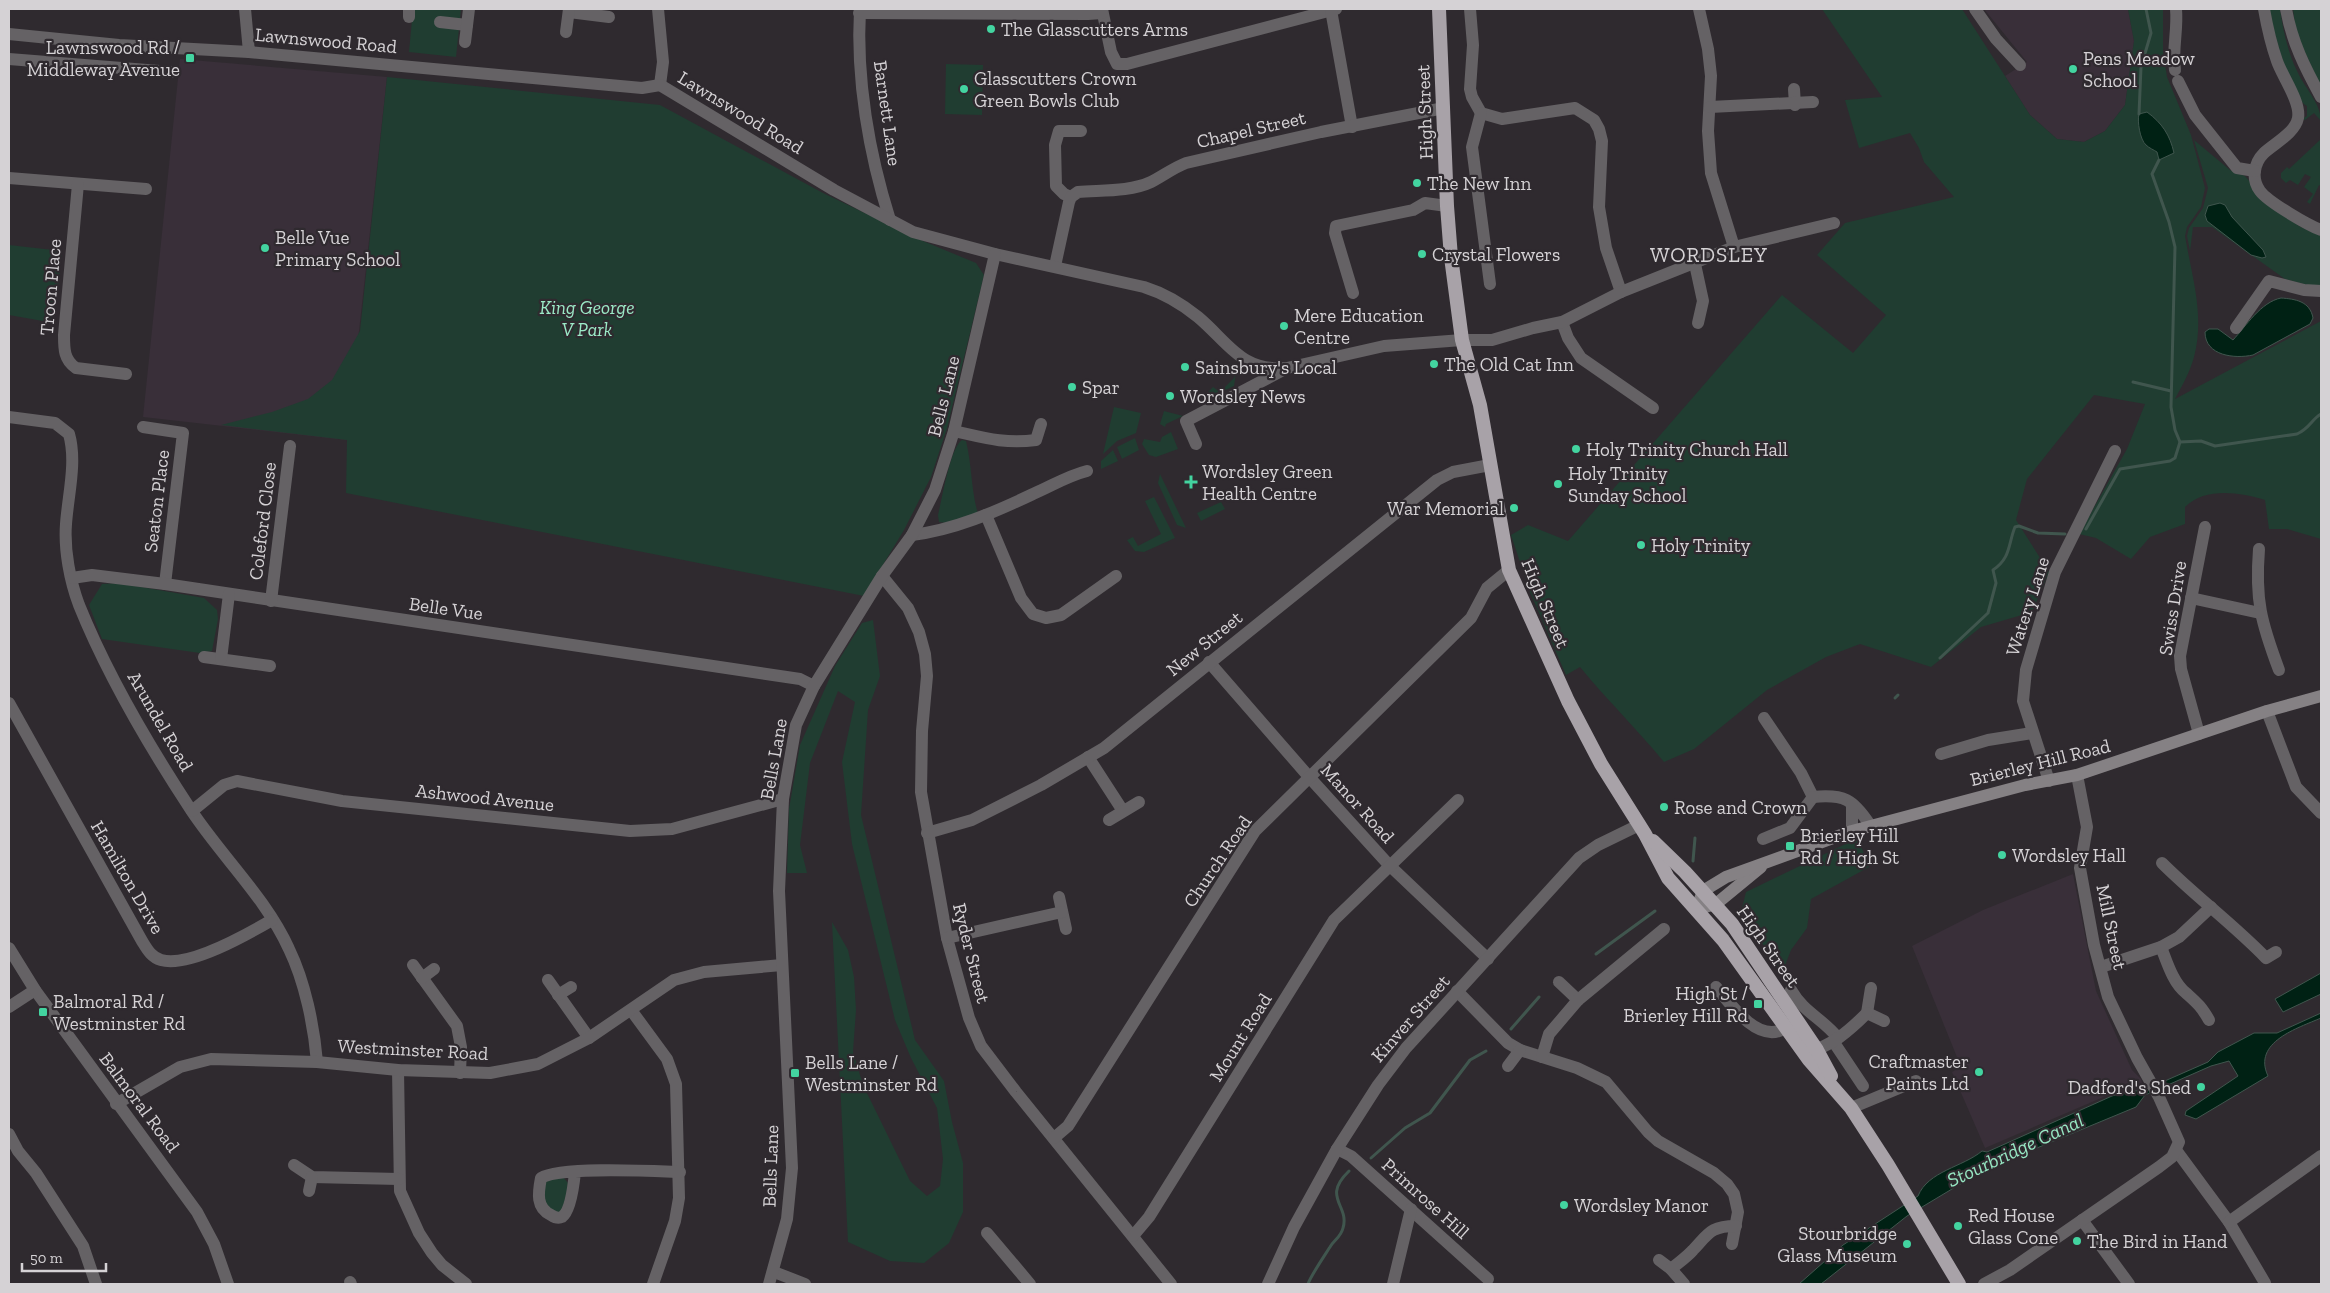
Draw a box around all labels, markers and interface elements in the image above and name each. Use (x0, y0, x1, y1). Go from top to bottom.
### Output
place label: The Glasscutters Arms (1001, 18, 1188, 41)
street label: Lawnswood Road (254, 23, 398, 58)
marker: The Glasscutters Arms (985, 23, 997, 35)
place label: Lawnswood Rd / Middleway Avenue (27, 36, 180, 81)
place label: Pens Meadow School (2083, 47, 2195, 92)
marker: Lawnswood Rd / Middleway Avenue (184, 52, 196, 64)
street label: Barnett Lane (869, 59, 906, 167)
marker: Pens Meadow School (2067, 63, 2079, 75)
street label: High Street (1411, 64, 1438, 160)
street label: Lawnswood Road (674, 66, 808, 159)
place label: Glasscutters Crown Green Bowls Club (974, 67, 1136, 112)
marker: Glasscutters Crown Green Bowls Club (958, 83, 970, 95)
street label: Chapel Street (1194, 106, 1308, 153)
place label: The New Inn (1427, 172, 1531, 195)
marker: The New Inn (1411, 177, 1423, 189)
place label: Belle Vue Primary School (275, 226, 400, 271)
street label: Troon Place (35, 238, 66, 336)
marker: Belle Vue Primary School (259, 242, 271, 254)
district label: WORDSLEY (1650, 242, 1768, 267)
place label: Crystal Flowers (1432, 243, 1560, 266)
marker: Crystal Flowers (1416, 248, 1428, 260)
park label: King George V Park (539, 296, 635, 341)
place label: Mere Education Centre (1294, 304, 1424, 349)
marker: Mere Education Centre (1278, 320, 1290, 332)
street label: Bells Lane (922, 353, 965, 439)
place label: The Old Cat Inn (1444, 353, 1574, 376)
place label: Sainsbury's Local (1195, 356, 1337, 379)
marker: The Old Cat Inn (1428, 358, 1440, 370)
marker: Sainsbury's Local (1179, 361, 1191, 373)
place label: Spar (1082, 376, 1120, 399)
marker: Spar (1066, 381, 1078, 393)
place label: Wordsley News (1180, 385, 1306, 408)
marker: Wordsley News (1164, 390, 1176, 402)
place label: Holy Trinity Church Hall (1586, 438, 1788, 461)
marker: Holy Trinity Church Hall (1570, 443, 1582, 455)
street label: Seaton Place (139, 448, 174, 554)
place label: Wordsley Green Health Centre (1202, 460, 1333, 505)
street label: Coleford Close (244, 461, 281, 581)
place label: Holy Trinity Sunday School (1568, 462, 1687, 507)
marker: Wordsley Green Health Centre (1184, 475, 1198, 489)
marker: Holy Trinity Sunday School (1552, 478, 1564, 490)
place label: War Memorial (1387, 497, 1504, 520)
marker: War Memorial (1508, 502, 1520, 514)
place label: Holy Trinity (1651, 534, 1751, 557)
marker: Holy Trinity (1635, 539, 1647, 551)
street label: Watery Lane (2001, 554, 2054, 659)
street label: High Street (1516, 555, 1575, 651)
street label: Swiss Drive (2154, 559, 2191, 657)
street label: Belle Vue (408, 592, 484, 625)
street label: New Street (1162, 606, 1247, 681)
street label: Arundel Road (123, 667, 199, 776)
street label: Bells Lane (755, 716, 792, 802)
street label: Brierley Hill Road (1968, 734, 2113, 791)
street label: Manor Road (1316, 759, 1400, 848)
street label: Ashwood Avenue (415, 779, 555, 816)
place label: Rose and Crown (1674, 796, 1807, 819)
marker: Rose and Crown (1658, 801, 1670, 813)
street label: Church Road (1178, 810, 1257, 912)
street label: Hamilton Drive (86, 817, 169, 938)
place label: Brierley Hill Rd / High St (1800, 824, 1899, 869)
marker: Brierley Hill Rd / High St (1784, 840, 1796, 852)
place label: Wordsley Hall (2012, 844, 2126, 867)
marker: Wordsley Hall (1996, 849, 2008, 861)
street label: Mill Street (2091, 882, 2132, 972)
street label: Ryder Street (948, 901, 995, 1006)
street label: High Street (1732, 901, 1805, 992)
street label: Kinver Street (1366, 970, 1455, 1067)
place label: High St / Brierley Hill Rd (1623, 982, 1749, 1027)
street label: Mount Road (1204, 988, 1277, 1086)
place label: Balmoral Rd / Westminster Rd (53, 990, 186, 1035)
marker: High St / Brierley Hill Rd (1752, 998, 1764, 1010)
marker: Balmoral Rd / Westminster Rd (37, 1006, 49, 1018)
street label: Westminster Road (337, 1034, 489, 1065)
street label: Balmoral Road (95, 1048, 185, 1157)
place label: Craftmaster Paints Ltd (1869, 1050, 1970, 1095)
place label: Bells Lane / Westminster Rd (805, 1051, 938, 1096)
marker: Craftmaster Paints Ltd (1973, 1066, 1985, 1078)
marker: Bells Lane / Westminster Rd (789, 1067, 801, 1079)
place label: Dadford's Shed (2068, 1076, 2192, 1099)
marker: Dadford's Shed (2195, 1081, 2207, 1093)
water label: Stourbridge Canal (1943, 1108, 2087, 1192)
street label: Bells Lane (758, 1124, 783, 1208)
street label: Primrose Hill (1377, 1153, 1474, 1244)
place label: Wordsley Manor (1574, 1194, 1709, 1217)
marker: Wordsley Manor (1558, 1199, 1570, 1211)
place label: Red House Glass Cone (1968, 1204, 2058, 1249)
marker: Red House Glass Cone (1952, 1220, 1964, 1232)
place label: Stourbridge Glass Museum (1777, 1222, 1898, 1267)
place label: The Bird in Hand (2087, 1230, 2228, 1253)
marker: The Bird in Hand (2071, 1235, 2083, 1247)
marker: Stourbridge Glass Museum (1901, 1238, 1913, 1250)
scale bar (22, 1240, 106, 1272)
text: 50 m (30, 1249, 63, 1267)

